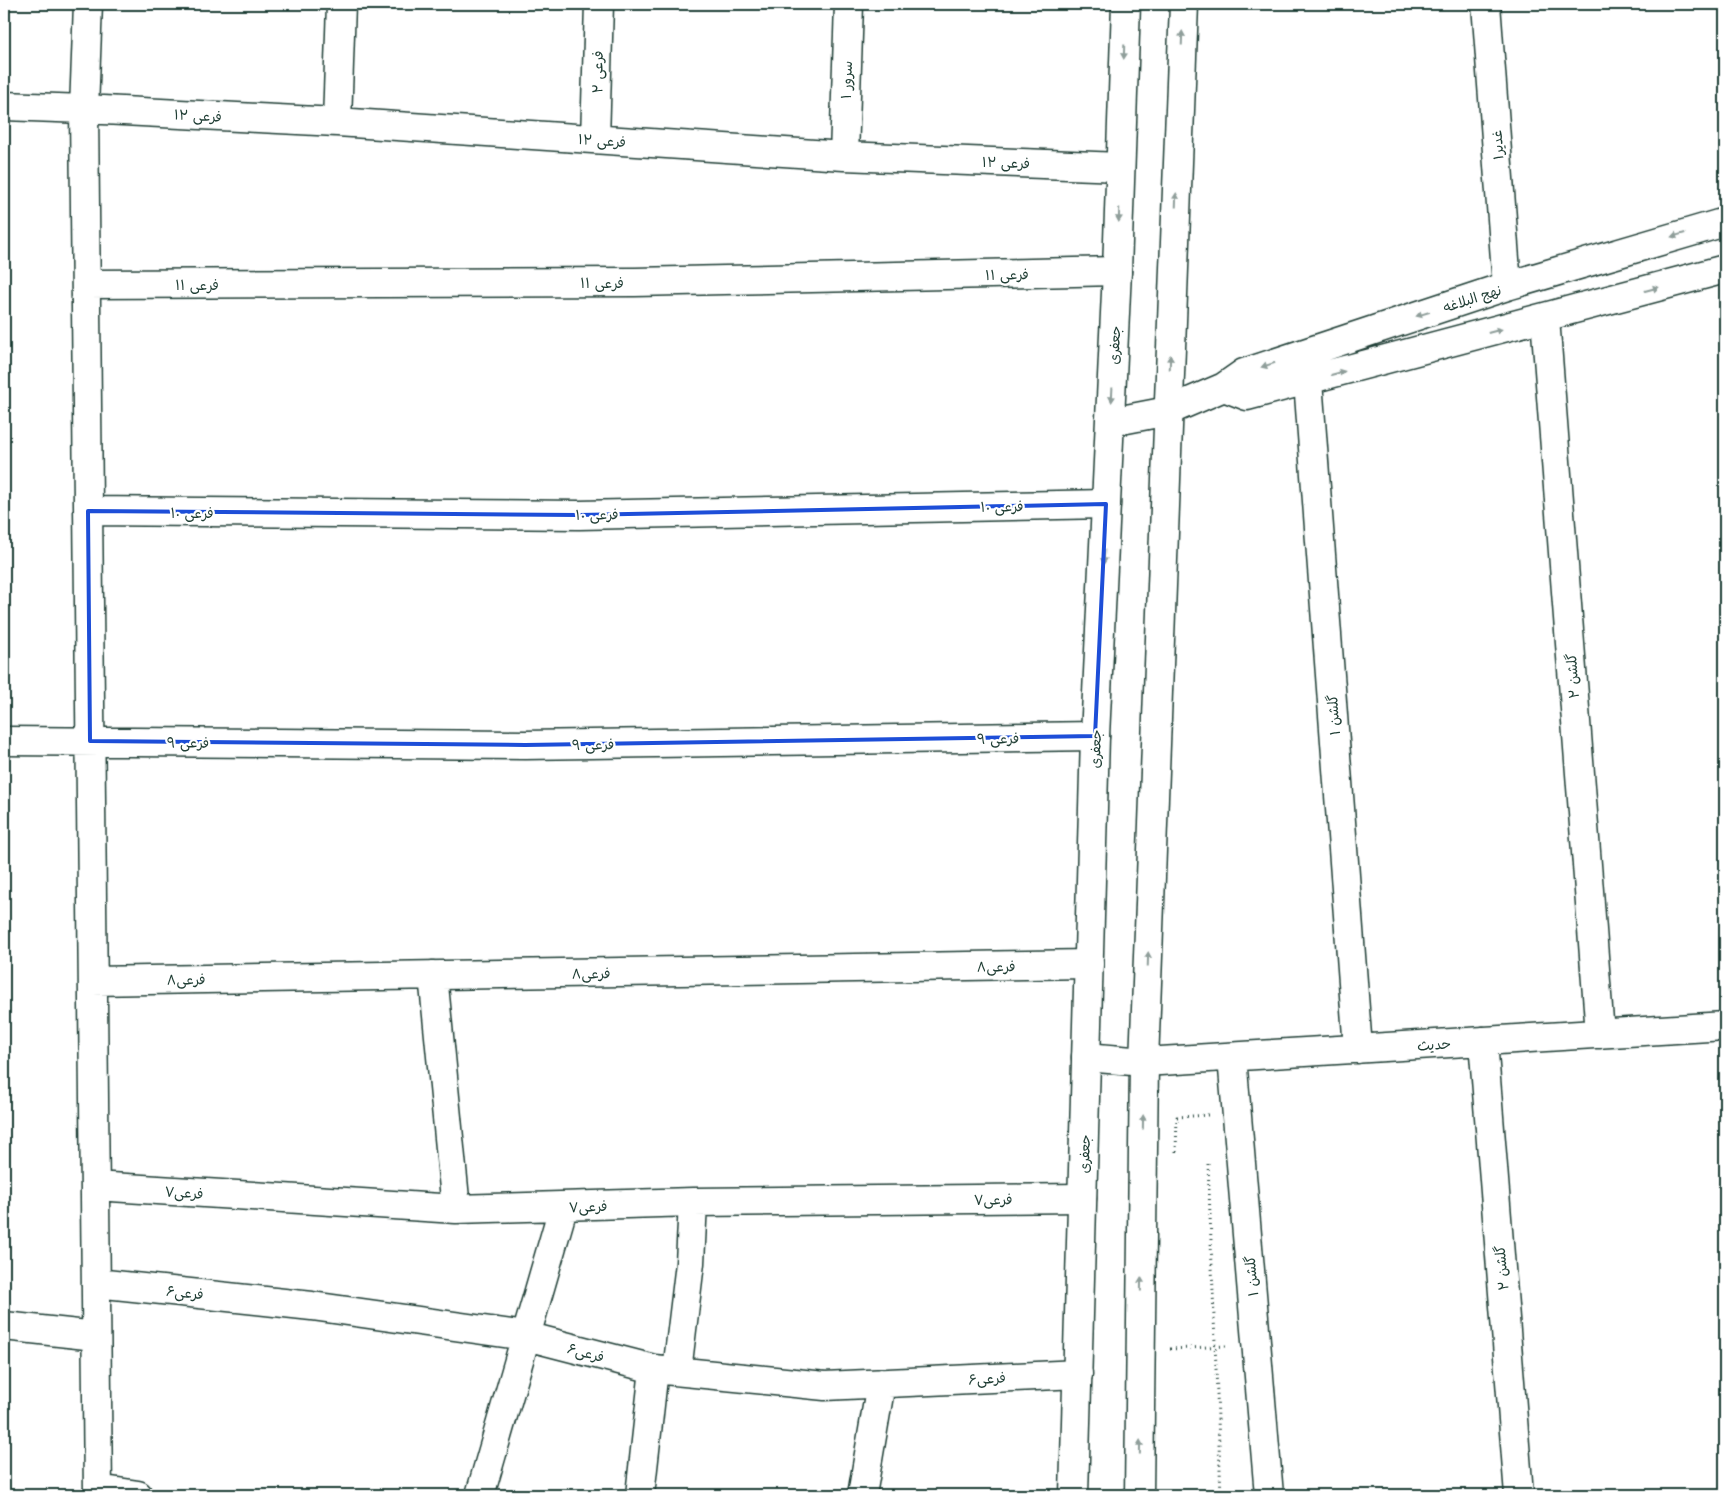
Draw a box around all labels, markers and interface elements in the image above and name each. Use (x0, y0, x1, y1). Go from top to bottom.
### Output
one-way arrow (1179, 29, 1187, 45)
one-way arrow (1120, 45, 1128, 61)
street label: فرعی ۲ (587, 50, 607, 94)
street label: سرور ۱ (836, 61, 856, 99)
street label: فرعی ۱۲ (174, 104, 222, 126)
street label: فرعی ۱۲ (577, 129, 627, 151)
street label: غدیر۱ (1486, 130, 1508, 160)
street label: فرعی ۱۲ (982, 152, 1030, 172)
one-way arrow (1172, 192, 1180, 208)
one-way arrow (1115, 207, 1123, 223)
one-way arrow (1671, 232, 1686, 240)
street label: فرعی ۱۱ (985, 264, 1029, 284)
street label: فرعی ۱۱ (580, 273, 624, 292)
street label: فرعی ۱۱ (175, 275, 219, 294)
street label: نهج البلاغه (1440, 280, 1504, 317)
one-way arrow (1645, 284, 1660, 292)
one-way arrow (1415, 310, 1430, 318)
street label: جعفری (1103, 325, 1125, 365)
one-way arrow (1488, 327, 1503, 335)
one-way arrow (1166, 354, 1174, 370)
one-way arrow (1261, 362, 1276, 369)
one-way arrow (1331, 369, 1346, 377)
one-way arrow (1107, 387, 1115, 403)
street label: فرعی ۱۰ (980, 496, 1024, 516)
street label: فرعی ۱۰ (170, 503, 214, 522)
street label: فرعی ۱۰ (575, 504, 619, 524)
one-way arrow (1099, 549, 1107, 565)
street label: گلشن ۲ (1561, 653, 1583, 699)
street label: گلشن ۱ (1322, 694, 1344, 736)
street label: فرعی ۹ (977, 728, 1019, 748)
street label: جعفری (1085, 729, 1105, 769)
street label: فرعی ۹ (167, 732, 209, 752)
street label: فرعی ۹ (572, 734, 614, 754)
one-way arrow (1144, 951, 1152, 967)
street label: فرعی۸ (976, 956, 1016, 976)
street label: فرعی۸ (571, 963, 611, 983)
street label: فرعی۸ (166, 969, 206, 989)
street label: حدیث (1416, 1033, 1452, 1055)
one-way arrow (1139, 1113, 1147, 1129)
street label: جعفری (1074, 1134, 1094, 1174)
street label: فرعی۷ (164, 1181, 204, 1203)
street label: فرعی۷ (973, 1189, 1013, 1209)
street label: فرعی۷ (568, 1196, 608, 1216)
street label: گلشن ۲ (1490, 1245, 1512, 1291)
street label: گلشن ۱ (1240, 1255, 1262, 1297)
one-way arrow (1137, 1276, 1145, 1292)
street label: فرعی۶ (165, 1281, 205, 1303)
street label: فرعی۶ (565, 1338, 607, 1366)
street label: فرعی۶ (968, 1368, 1006, 1388)
one-way arrow (1136, 1438, 1144, 1454)

